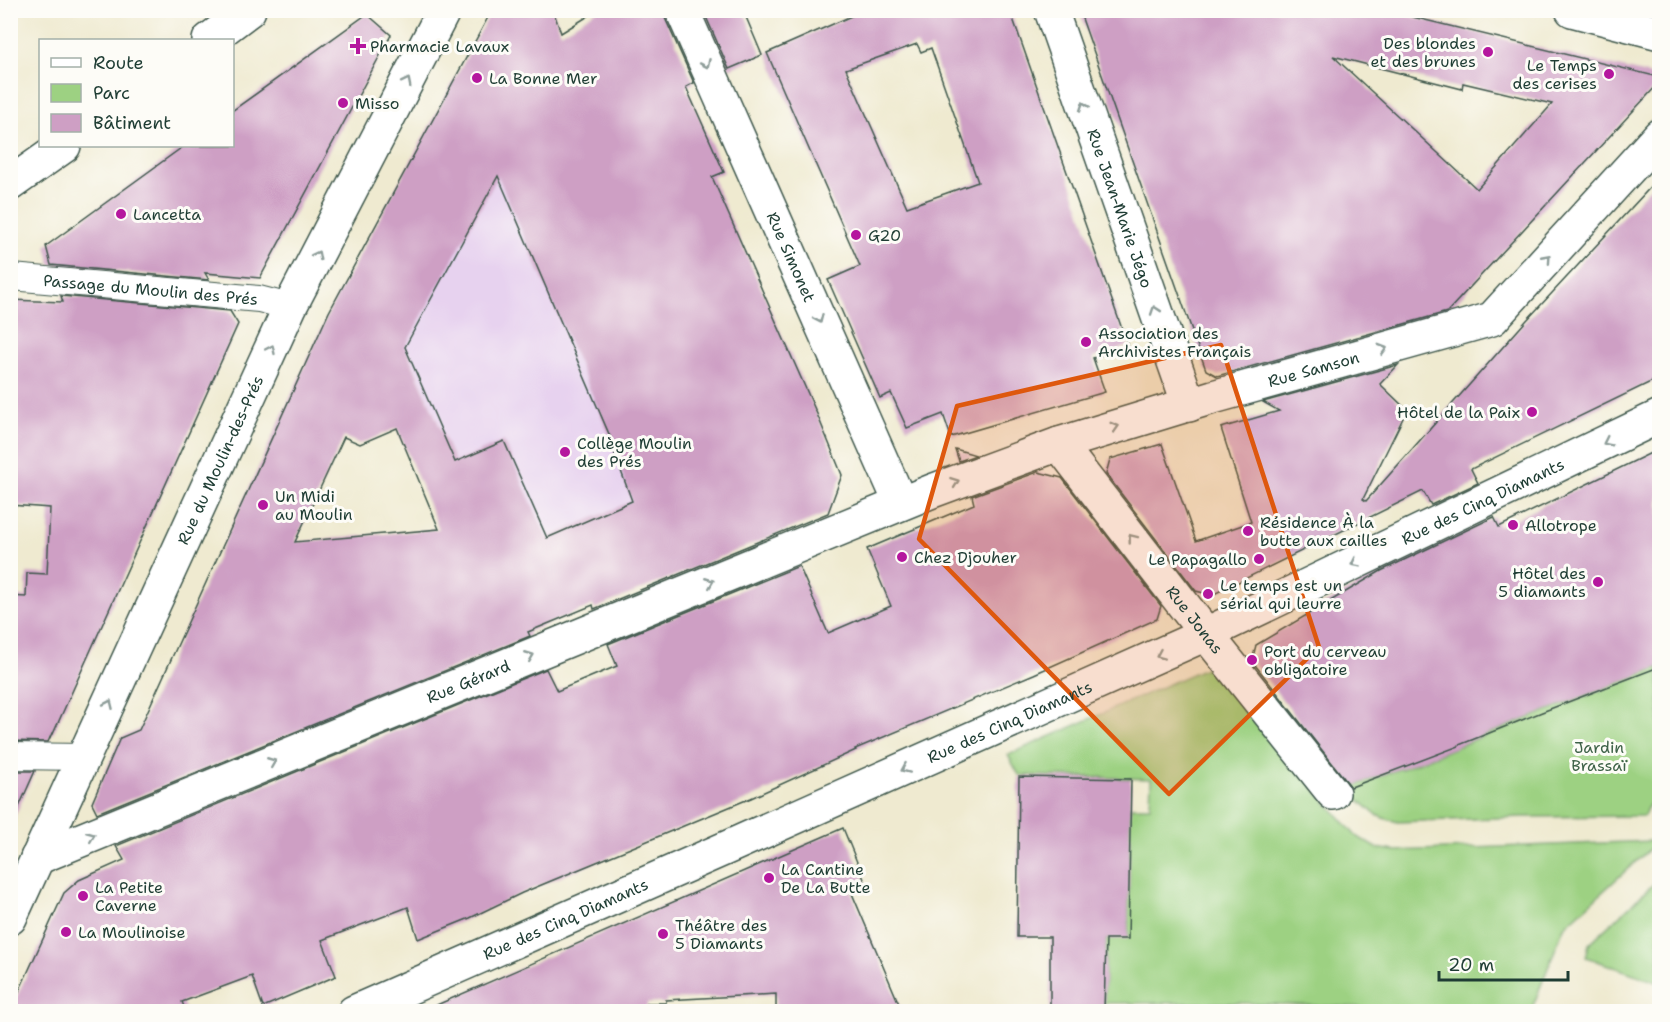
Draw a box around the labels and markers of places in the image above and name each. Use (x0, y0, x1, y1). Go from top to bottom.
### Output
place label: Des blondes et des brunes (1370, 33, 1476, 72)
place label: Pharmacie Lavaux (370, 36, 509, 57)
marker: Pharmacie Lavaux (351, 39, 365, 53)
marker: Des blondes et des brunes (1481, 45, 1495, 59)
place label: Le Temps des cerises (1513, 55, 1597, 94)
marker: Le Temps des cerises (1602, 67, 1616, 81)
place label: La Bonne Mer (489, 68, 598, 89)
marker: La Bonne Mer (470, 71, 484, 85)
place label: Misso (355, 93, 399, 114)
marker: Misso (336, 96, 350, 110)
place label: Lancetta (133, 204, 201, 225)
marker: Lancetta (114, 207, 128, 221)
place label: G20 (868, 225, 901, 246)
marker: G20 (849, 228, 863, 242)
place label: Association des Archivistes Français (1098, 323, 1251, 362)
marker: Association des Archivistes Français (1079, 335, 1093, 349)
place label: Hôtel de la Paix (1397, 402, 1520, 423)
marker: Hôtel de la Paix (1525, 405, 1539, 419)
place label: Collège Moulin des Prés (577, 433, 692, 472)
marker: Collège Moulin des Prés (558, 445, 572, 459)
place label: Un Midi au Moulin (275, 486, 353, 525)
marker: Un Midi au Moulin (256, 498, 270, 512)
place label: Résidence À la butte aux cailles (1260, 512, 1388, 551)
place label: Allotrope (1525, 515, 1597, 536)
marker: Allotrope (1506, 518, 1520, 532)
marker: Résidence À la butte aux cailles (1241, 524, 1255, 538)
place label: Chez Djouher (914, 547, 1017, 568)
place label: Le Papagallo (1148, 549, 1247, 570)
marker: Chez Djouher (895, 550, 909, 564)
marker: Le Papagallo (1252, 552, 1266, 566)
place label: Hôtel des 5 diamants (1498, 563, 1586, 602)
place label: Le temps est un sérial qui leurre (1220, 575, 1342, 614)
marker: Hôtel des 5 diamants (1591, 575, 1605, 589)
marker: Le temps est un sérial qui leurre (1201, 587, 1215, 601)
place label: Port du cerveau obligatoire (1264, 641, 1387, 680)
marker: Port du cerveau obligatoire (1245, 653, 1259, 667)
place label: La Cantine De La Butte (781, 859, 871, 898)
marker: La Cantine De La Butte (762, 871, 776, 885)
place label: La Petite Caverne (95, 877, 163, 916)
marker: La Petite Caverne (76, 889, 90, 903)
place label: Théâtre des 5 Diamants (675, 915, 768, 954)
place label: La Moulinoise (78, 922, 186, 943)
marker: La Moulinoise (59, 925, 73, 939)
marker: Théâtre des 5 Diamants (656, 927, 670, 941)

